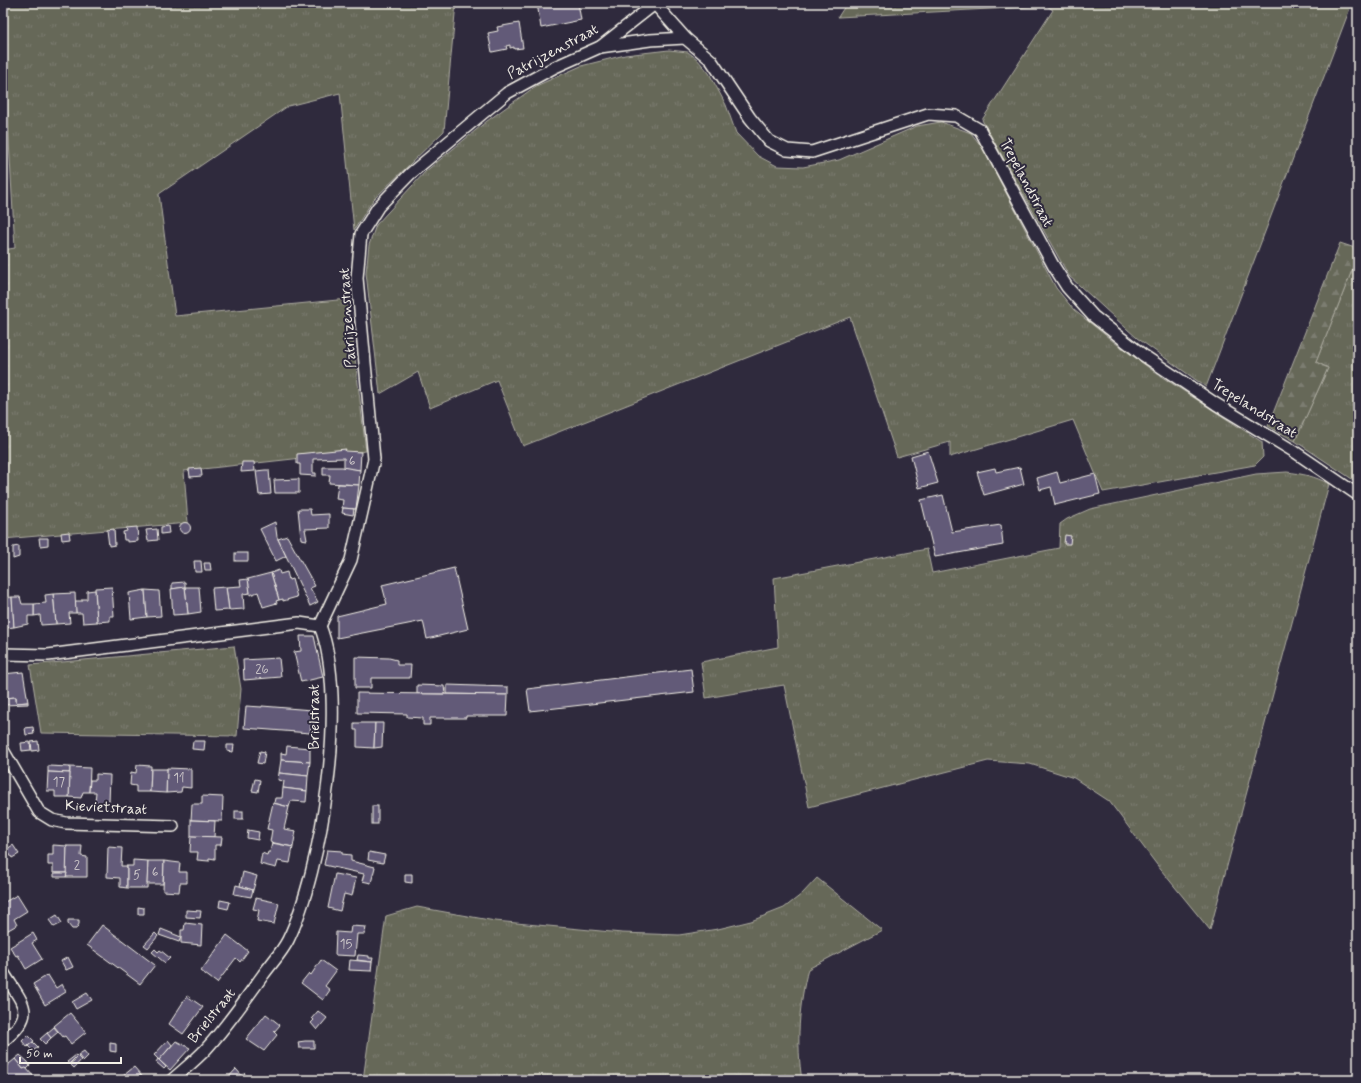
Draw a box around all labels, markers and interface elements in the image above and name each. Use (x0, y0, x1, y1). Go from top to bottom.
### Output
street label: Patrijzenstraat (504, 19, 602, 84)
street label: Trepelandstraat (994, 135, 1058, 231)
street label: Patrijzenstraat (334, 267, 361, 369)
street label: Trepelandstraat (1207, 375, 1301, 444)
house number: 6 (349, 453, 356, 470)
house number: 26 (255, 661, 269, 678)
street label: Brielstraat (305, 684, 325, 750)
house number: 11 (173, 770, 185, 787)
house number: 17 (53, 774, 66, 791)
street label: Kievietstraat (64, 796, 148, 820)
house number: 2 (74, 857, 81, 874)
house number: 6 (152, 864, 159, 881)
house number: 5 (133, 867, 141, 884)
house number: 15 (340, 936, 352, 953)
street label: Brielstraat (184, 984, 241, 1048)
scale bar (20, 1039, 121, 1065)
text: 50 m (26, 1046, 53, 1062)

